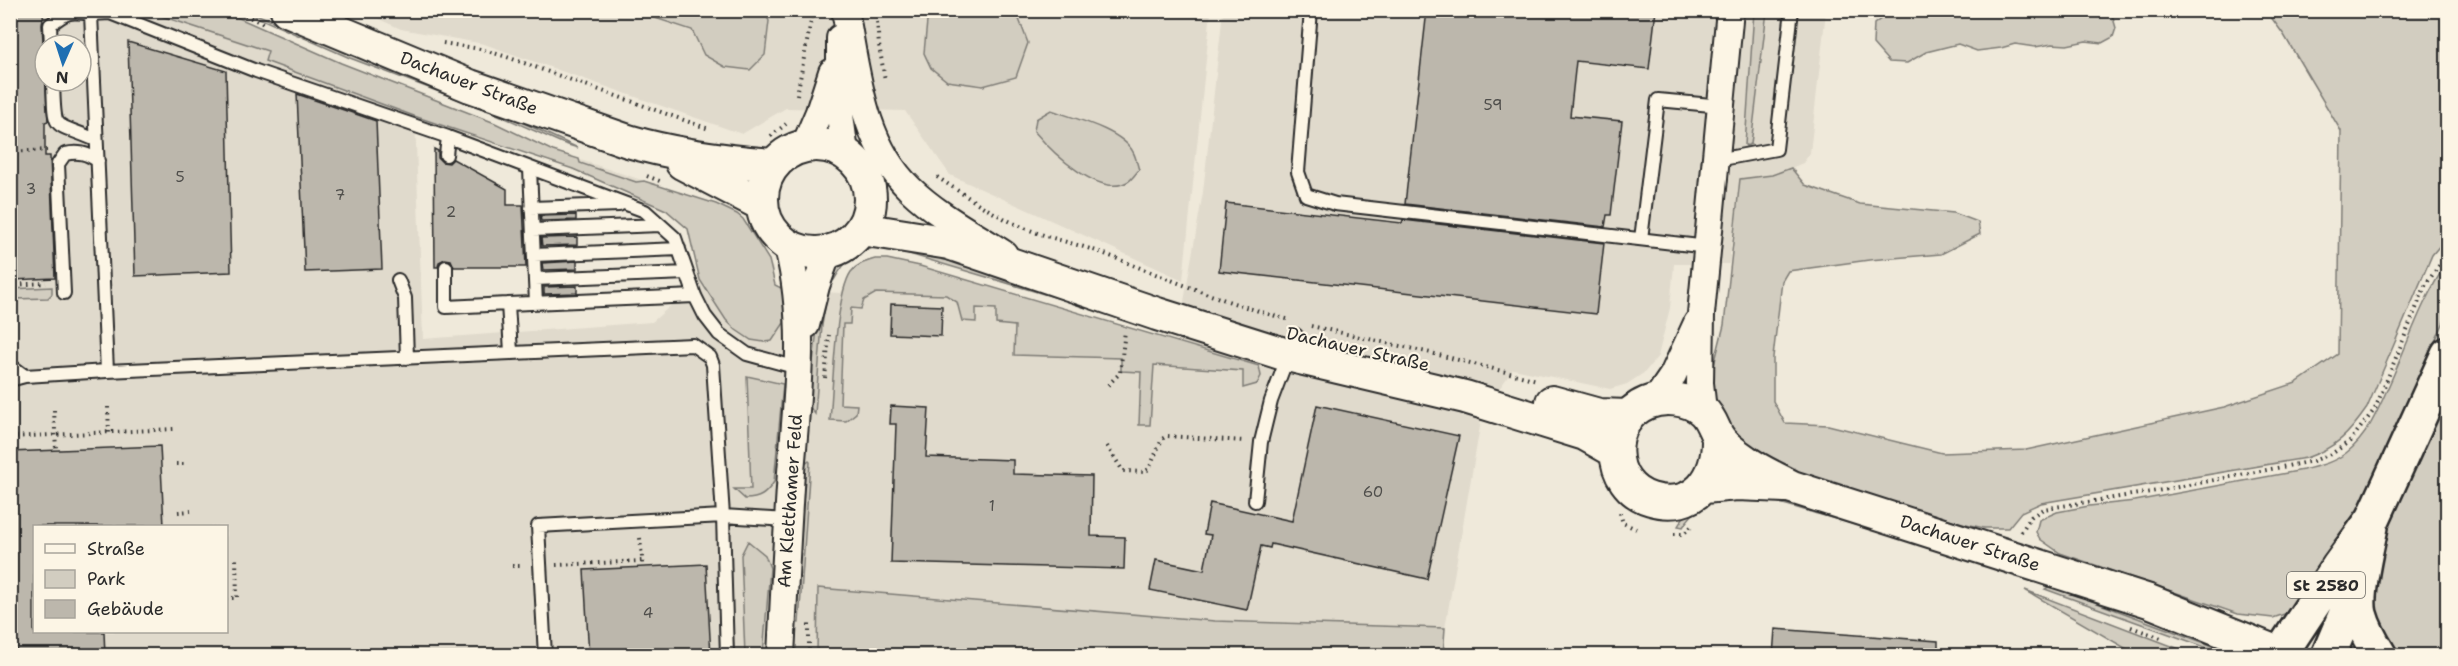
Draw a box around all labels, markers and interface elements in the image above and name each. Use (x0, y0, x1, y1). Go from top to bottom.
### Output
north arrow (33, 33, 93, 93)
street label: Dachauer Straße (397, 46, 541, 120)
text: N (55, 67, 69, 88)
house number: 59 (1484, 95, 1502, 115)
house number: 5 (175, 167, 185, 187)
house number: 3 (26, 179, 36, 199)
house number: 7 (335, 185, 345, 205)
house number: 2 (446, 202, 456, 222)
street label: Dachauer Straße (1284, 321, 1432, 377)
street label: Am Kletthamer Feld (772, 413, 808, 589)
house number: 60 (1363, 482, 1383, 502)
house number: 1 (989, 496, 995, 516)
street label: Dachauer Straße (1897, 509, 2043, 577)
legend (33, 525, 228, 633)
text: Straße (87, 537, 145, 561)
text: Park (87, 567, 126, 591)
road number: St 2580 (2287, 572, 2365, 598)
text: Gebäude (87, 597, 164, 621)
house number: 4 (643, 603, 653, 623)

